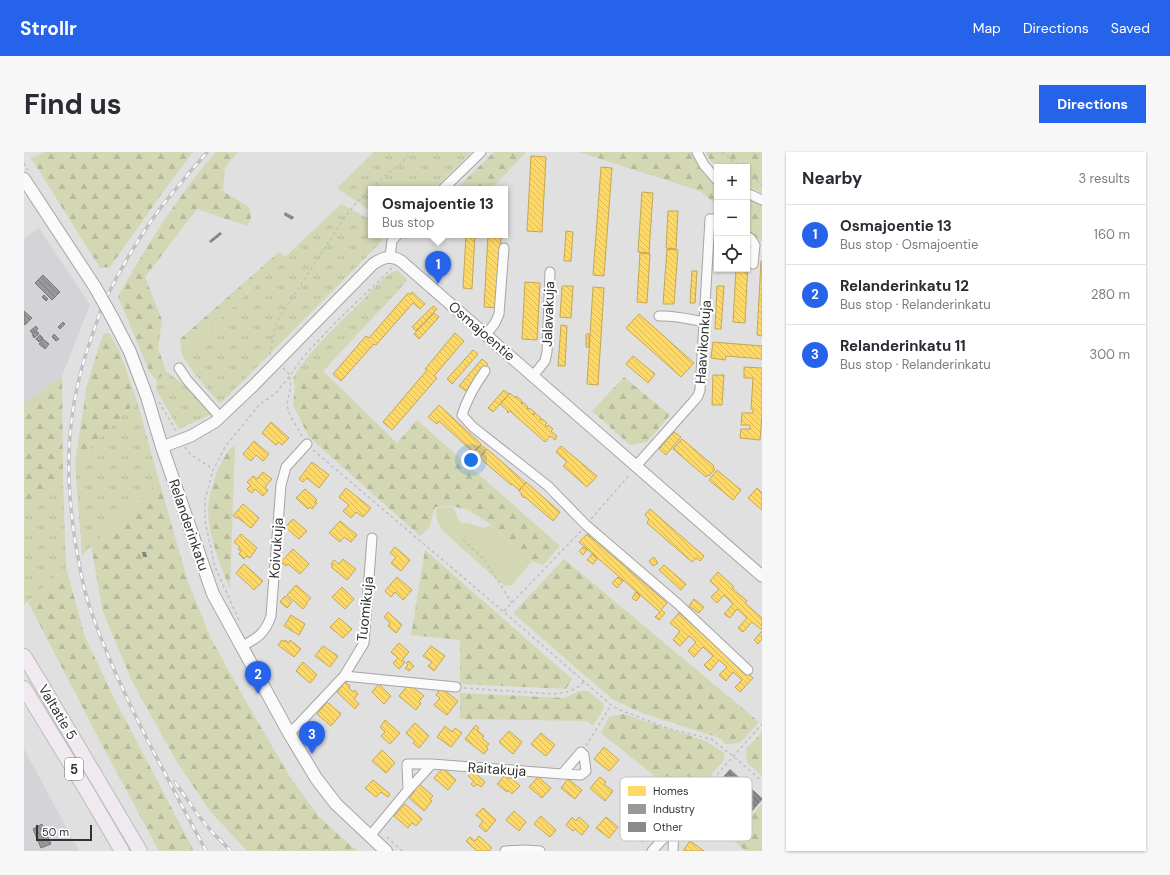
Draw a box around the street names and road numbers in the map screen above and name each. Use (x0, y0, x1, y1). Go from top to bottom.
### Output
street label: Jalavakuja (538, 281, 558, 347)
street label: Osmajoentie (445, 297, 519, 365)
street label: Haavikonkuja (691, 299, 715, 385)
street label: Relanderinkatu (165, 477, 213, 573)
street label: Koivukuja (265, 517, 287, 579)
street label: Tuomikuja (353, 576, 377, 642)
street label: Valtatie 5 (35, 681, 81, 743)
road number: 5 (65, 758, 83, 780)
street label: Raitakuja (467, 758, 527, 780)

